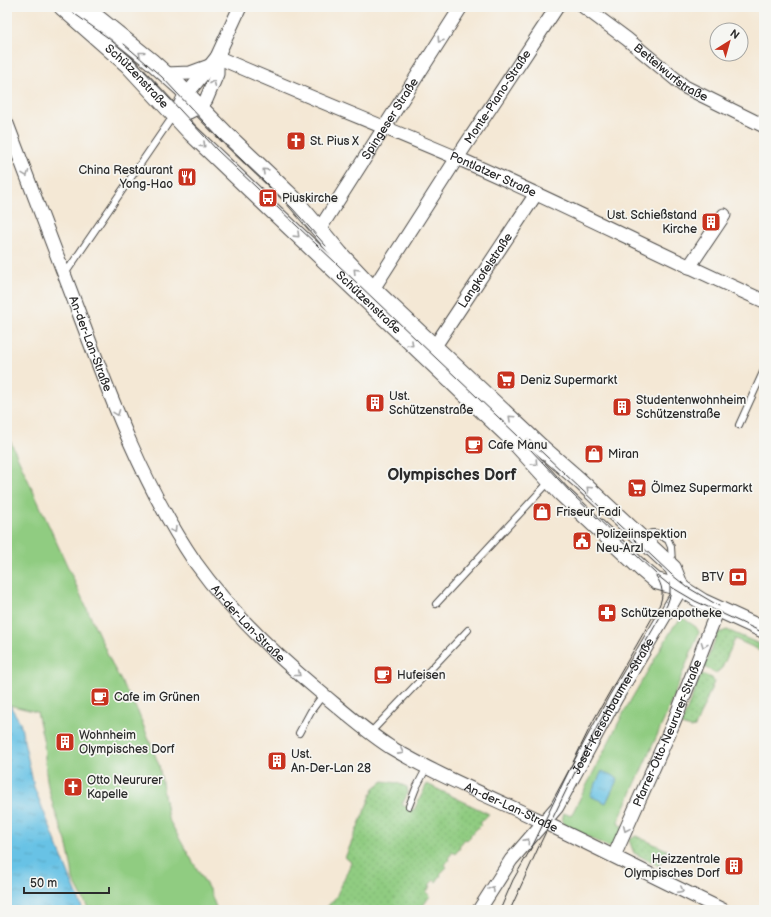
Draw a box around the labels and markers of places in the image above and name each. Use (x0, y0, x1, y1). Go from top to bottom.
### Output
church icon: St. Pius X (285, 130, 307, 152)
place label: St. Pius X (310, 134, 359, 149)
place label: China Restaurant Yong-Hao (78, 163, 173, 192)
restaurant icon: China Restaurant Yong-Hao (176, 166, 198, 188)
bus stop icon: Piuskirche (257, 187, 279, 209)
place label: Piuskirche (282, 191, 338, 206)
place label: Ust. Schießstand Kirche (607, 208, 697, 237)
building icon: Ust. Schießstand Kirche (700, 211, 722, 233)
supermarket icon: Deniz Supermarkt (495, 369, 517, 391)
place label: Deniz Supermarkt (520, 373, 618, 388)
place label: Ust. Schützenstraße (389, 389, 473, 418)
building icon: Ust. Schützenstraße (364, 392, 386, 414)
place label: Studentenwohnheim Schützenstraße (636, 393, 746, 422)
building icon: Studentenwohnheim Schützenstraße (611, 396, 633, 418)
cafe icon: Cafe Manu (463, 434, 485, 456)
place label: Cafe Manu (488, 438, 547, 453)
shop icon: Miran (583, 443, 605, 465)
place label: Miran (608, 447, 639, 462)
supermarket icon: Ölmez Supermarkt (626, 477, 648, 499)
place label: Ölmez Supermarkt (651, 480, 753, 496)
shop icon: Friseur Fadi (531, 501, 553, 523)
place label: Friseur Fadi (556, 505, 621, 520)
place label: Polizeiinspektion Neu-Arzl (596, 527, 687, 556)
public building icon: Polizeiinspektion Neu-Arzl (571, 530, 593, 552)
bank icon: BTV (727, 566, 749, 588)
place label: BTV (701, 570, 725, 585)
pharmacy icon: Schützenapotheke (596, 602, 618, 624)
place label: Schützenapotheke (621, 606, 722, 621)
cafe icon: Hufeisen (372, 664, 394, 686)
place label: Hufeisen (397, 668, 446, 683)
cafe icon: Cafe im Grünen (89, 686, 111, 708)
place label: Cafe im Grünen (114, 690, 200, 705)
place label: Wohnheim Olympisches Dorf (79, 728, 175, 757)
building icon: Wohnheim Olympisches Dorf (54, 731, 76, 753)
place label: Ust. An-Der-Lan 28 (291, 747, 371, 776)
building icon: Ust. An-Der-Lan 28 (266, 750, 288, 772)
place label: Otto Neururer Kapelle (87, 773, 163, 802)
church icon: Otto Neururer Kapelle (62, 776, 84, 798)
place label: Heizzentrale Olympisches Dorf (624, 852, 720, 881)
building icon: Heizzentrale Olympisches Dorf (723, 855, 745, 877)

